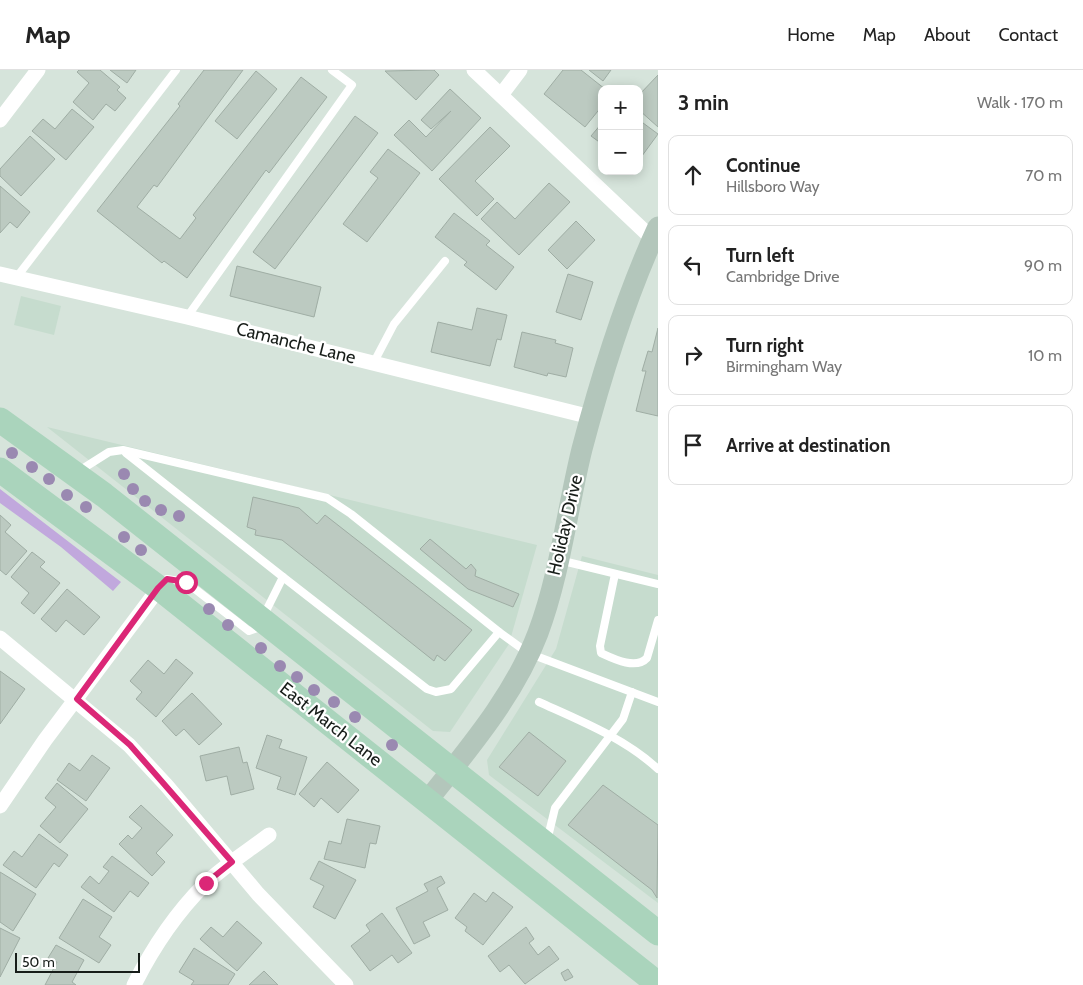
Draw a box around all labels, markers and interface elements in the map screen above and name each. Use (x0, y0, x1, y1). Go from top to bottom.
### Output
text: Map (25, 20, 71, 49)
text: Home (787, 24, 835, 46)
text: Map (863, 24, 896, 46)
text: About (924, 24, 970, 46)
text: Contact (998, 24, 1058, 46)
map controls (598, 85, 643, 175)
button: + (598, 85, 643, 130)
text: 3 min (678, 90, 729, 115)
text: Walk · 170 m (977, 93, 1063, 112)
button: − (598, 130, 643, 175)
text: Continue (726, 154, 800, 177)
icon: ahead (679, 161, 707, 189)
text: 70 m (1025, 166, 1062, 185)
text: Hillsboro Way (726, 177, 820, 196)
text: Turn left (726, 244, 794, 267)
icon: left (679, 251, 707, 279)
text: 90 m (1024, 256, 1062, 275)
text: Cambridge Drive (726, 267, 839, 286)
street label: Camanche Lane (234, 318, 358, 368)
text: Turn right (726, 334, 804, 357)
icon: right (679, 341, 707, 369)
text: 10 m (1028, 346, 1062, 365)
text: Birmingham Way (726, 357, 842, 376)
icon: arrive (679, 431, 707, 459)
text: Arrive at destination (726, 434, 890, 457)
street label: Holiday Drive (543, 473, 587, 577)
route start (175, 571, 198, 594)
street label: East March Lane (275, 677, 387, 771)
route end (195, 872, 218, 895)
scale bar (15, 950, 140, 973)
text: 50 m (22, 953, 55, 971)

